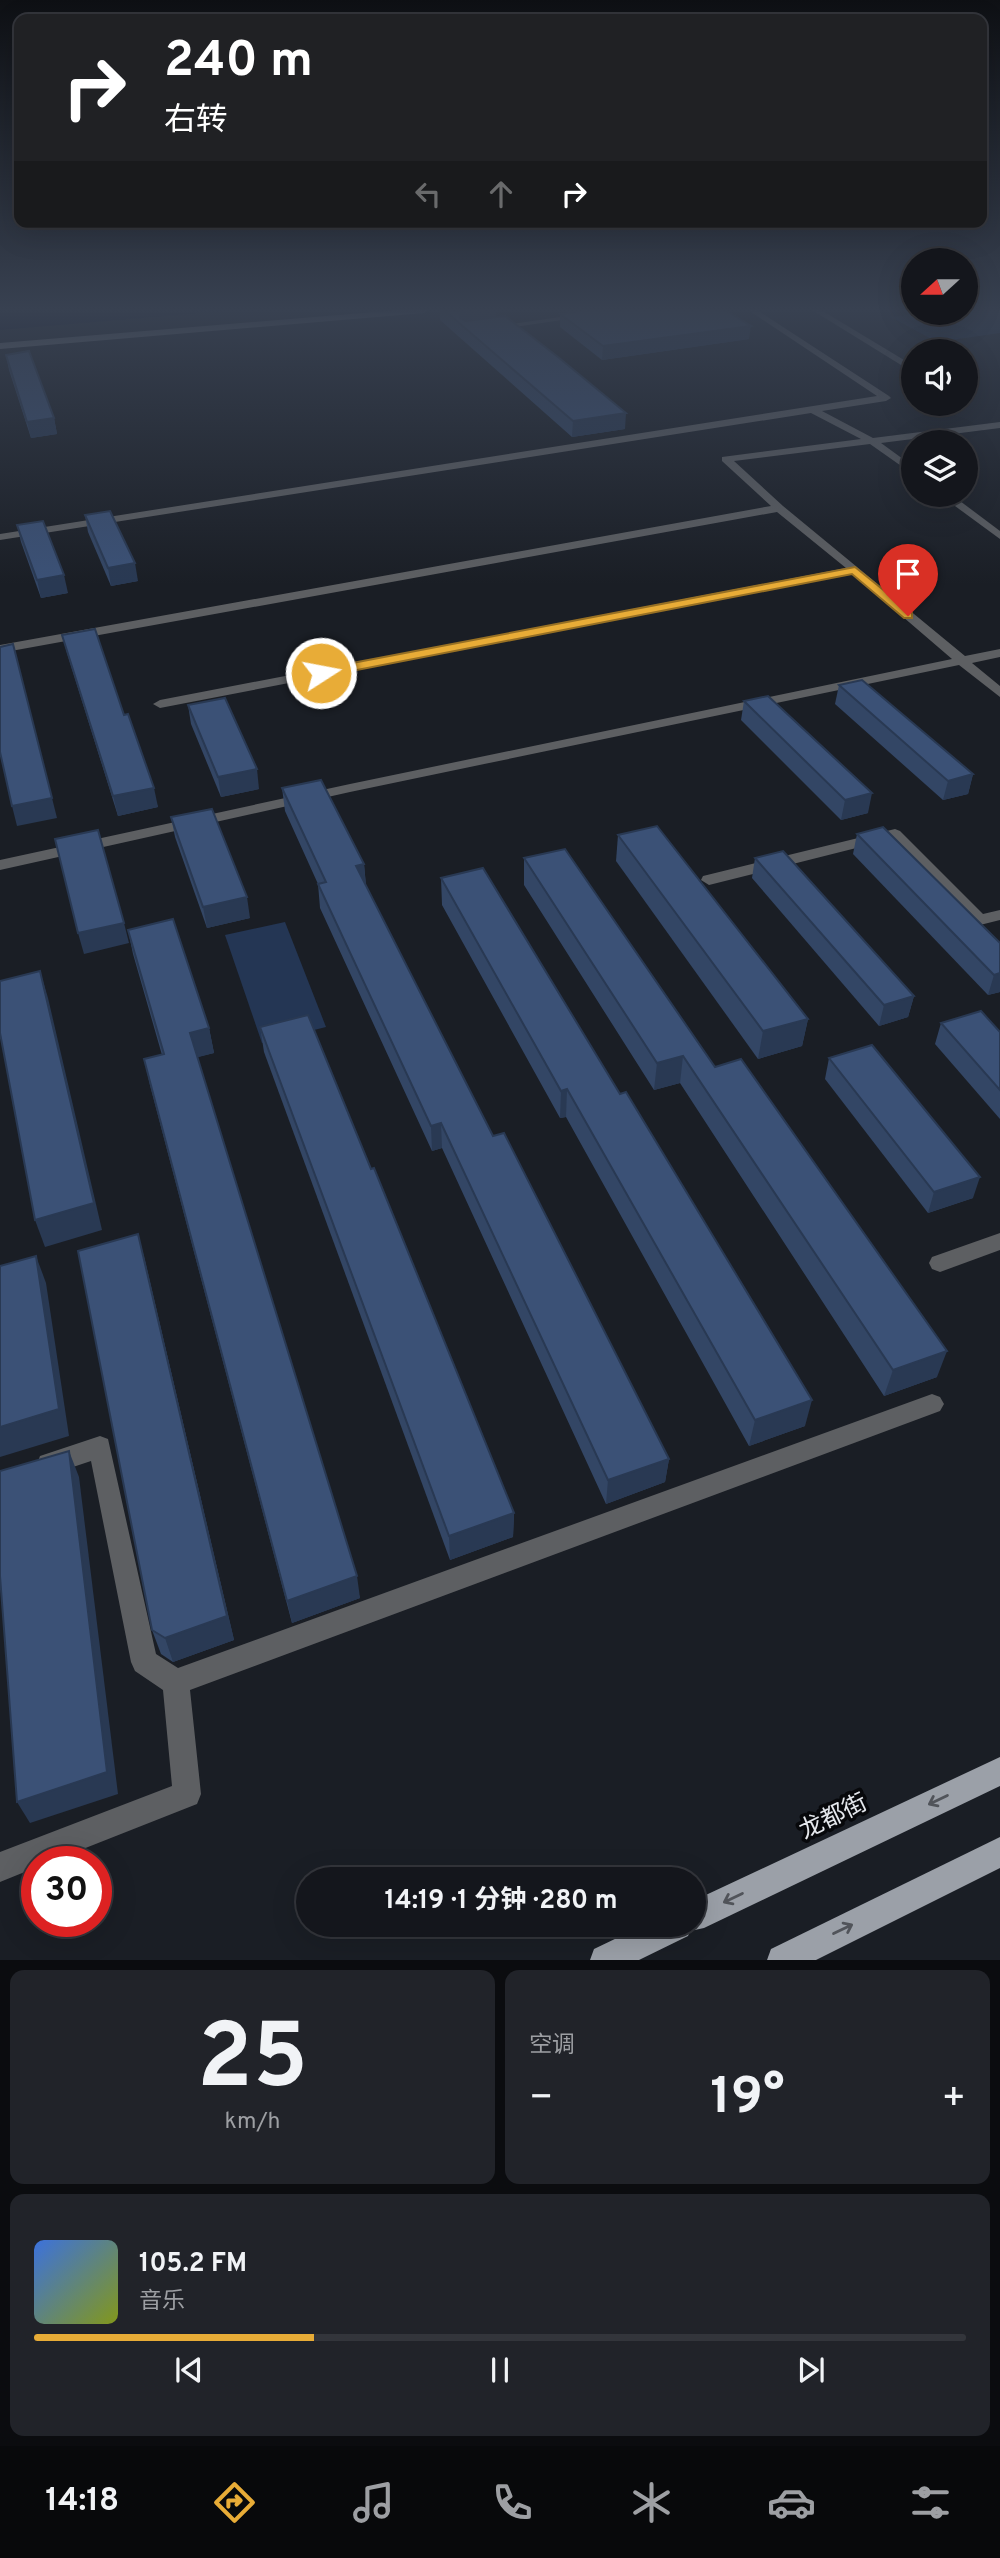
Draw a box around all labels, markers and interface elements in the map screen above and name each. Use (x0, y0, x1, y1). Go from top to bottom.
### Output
text: 240 m (164, 32, 313, 94)
icon: right (49, 42, 140, 133)
text: 右转 (164, 102, 228, 142)
icon: left (409, 175, 447, 213)
icon: ahead (482, 175, 520, 213)
icon: right (555, 175, 593, 213)
north arrow (901, 248, 978, 326)
map controls (901, 248, 978, 507)
button: sound (901, 339, 978, 416)
button: layers (901, 430, 978, 507)
pin (878, 544, 938, 616)
icon: arrive (889, 555, 927, 593)
position arrow (284, 636, 358, 710)
street label: 龙都街 (795, 1789, 873, 1847)
one-way arrow (928, 1794, 949, 1808)
speed limit sign: 30 (21, 1846, 112, 1937)
text: 14:19 · 1 分钟 · 280 m (385, 1885, 617, 1918)
one-way arrow (723, 1892, 744, 1906)
one-way arrow (832, 1922, 853, 1936)
text: 25 (197, 2005, 308, 2120)
text: 空调 (529, 2032, 575, 2061)
text: 19° (710, 2066, 785, 2132)
text: − (529, 2075, 554, 2124)
text: + (941, 2075, 966, 2124)
text: km/h (225, 2108, 280, 2137)
text: 105.2 FM (139, 2248, 247, 2281)
text: 音乐 (139, 2288, 185, 2317)
icon: previous (170, 2351, 208, 2389)
icon: pause (481, 2351, 519, 2389)
icon: next (792, 2351, 830, 2389)
icon: directions (210, 2478, 259, 2527)
icon: music (349, 2478, 398, 2527)
icon: phone (488, 2478, 537, 2527)
icon: climate (627, 2478, 676, 2527)
icon: car (767, 2478, 816, 2527)
icon: filters (906, 2478, 955, 2527)
text: 14:18 (45, 2482, 119, 2522)

